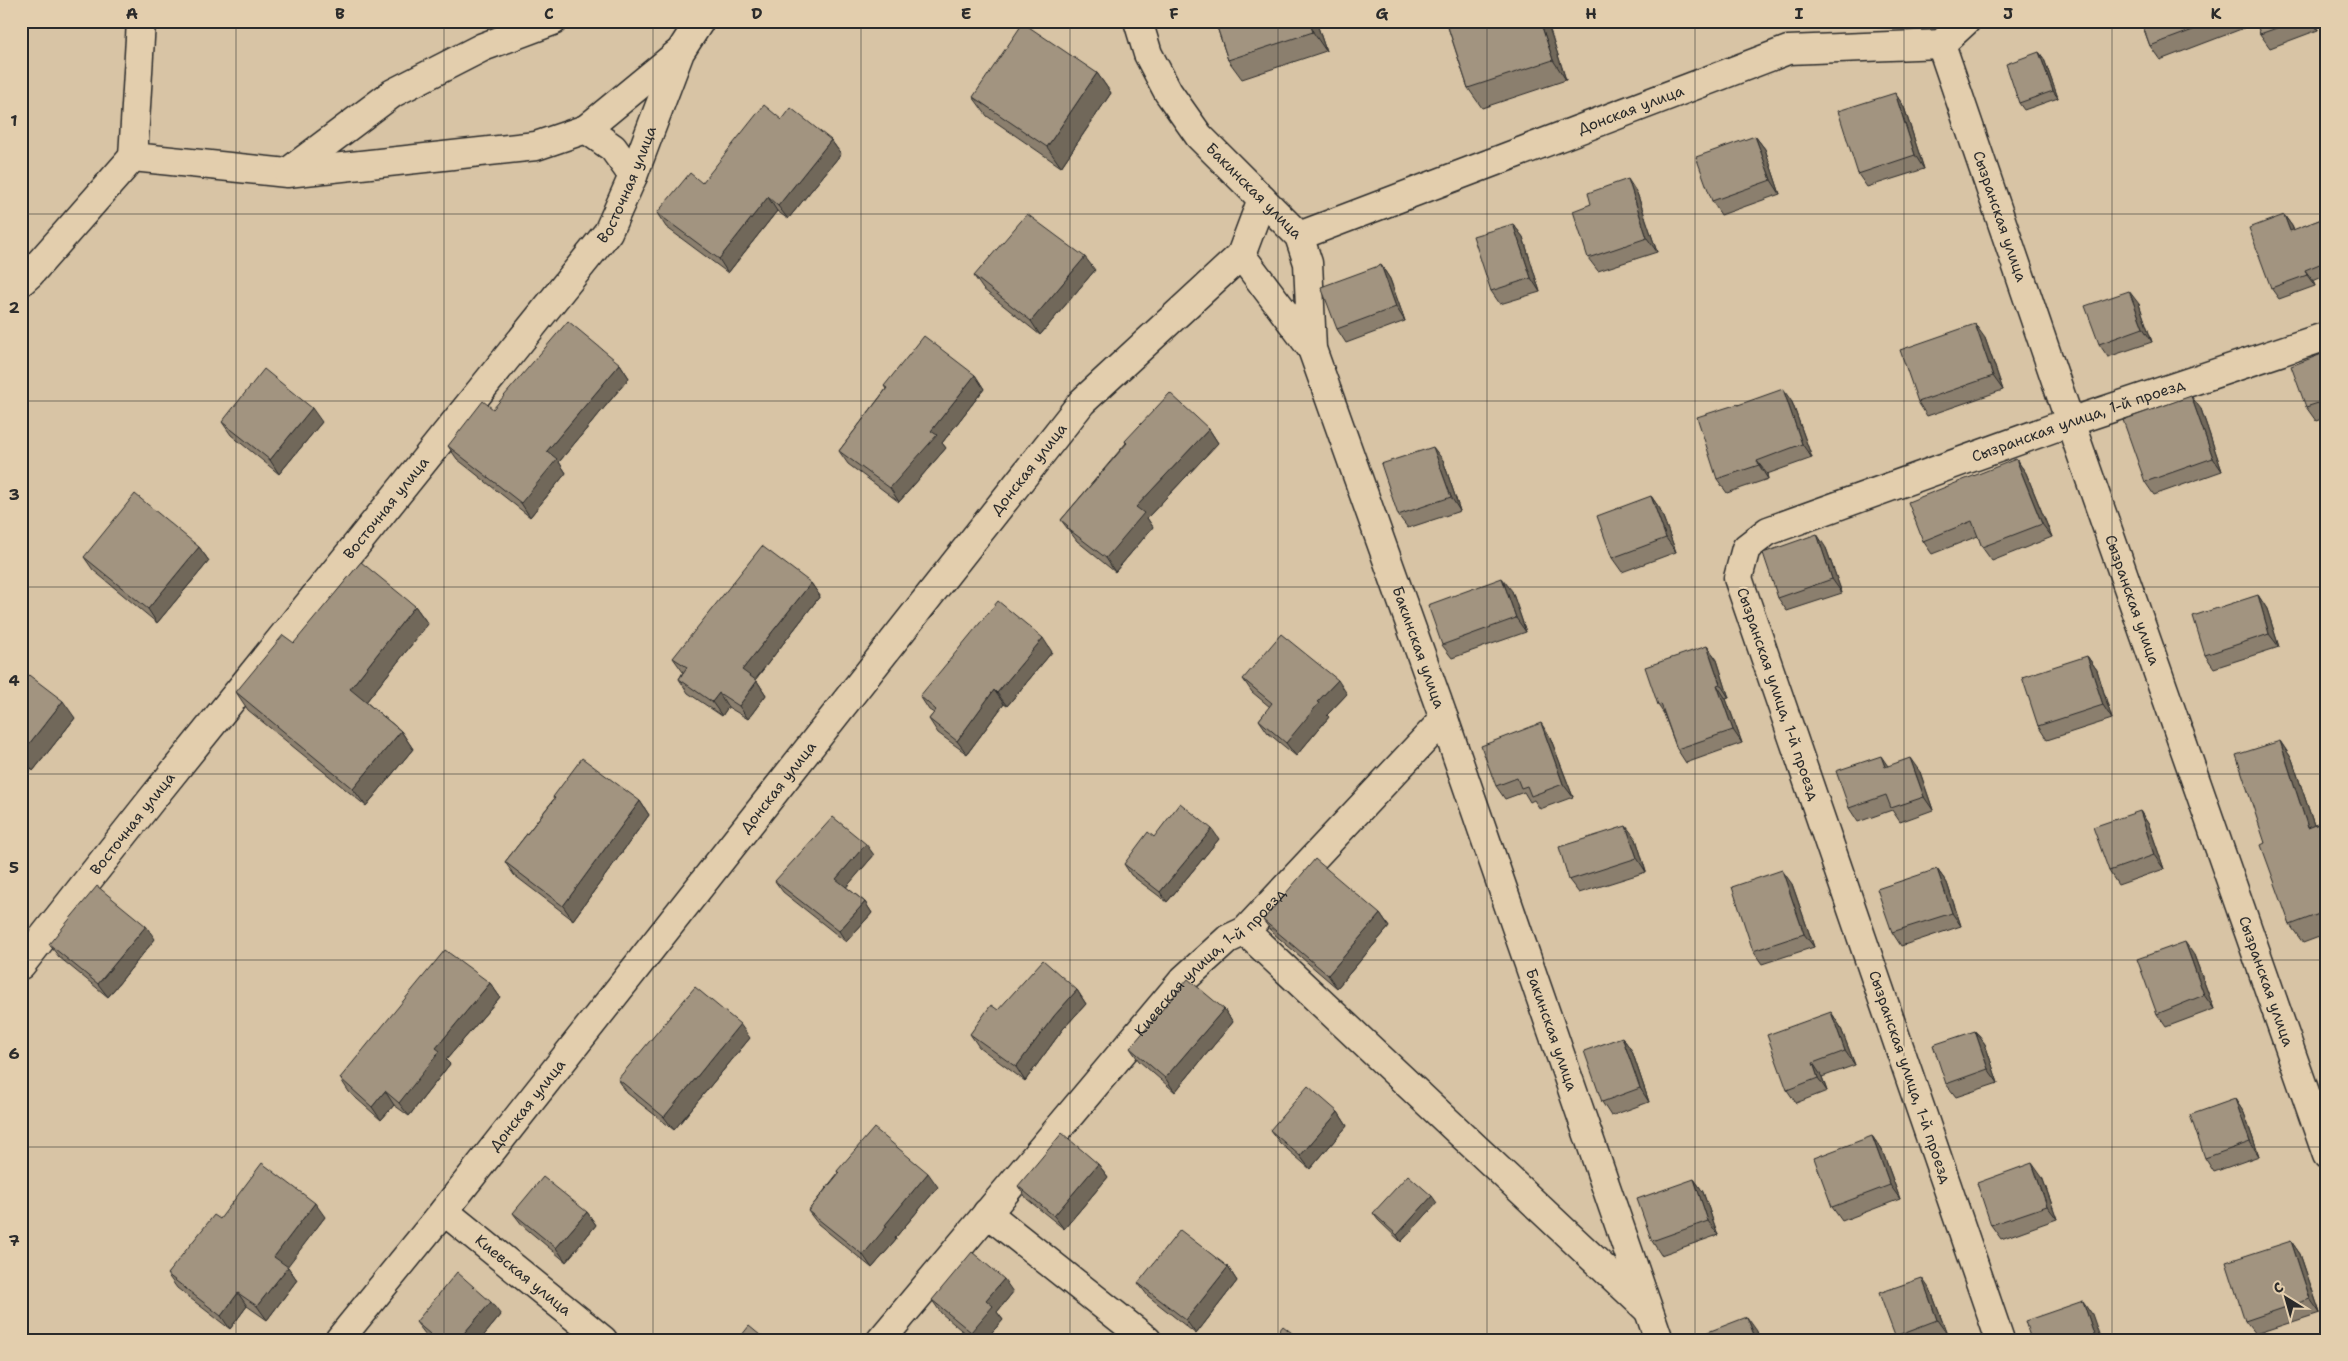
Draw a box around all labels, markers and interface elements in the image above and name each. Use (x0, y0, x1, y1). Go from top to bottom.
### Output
text: A (126, 3, 138, 24)
text: B (335, 3, 345, 24)
text: C (544, 3, 554, 24)
text: D (751, 3, 763, 24)
text: E (961, 3, 971, 24)
text: F (1169, 3, 1179, 24)
text: G (1376, 3, 1389, 24)
text: H (1585, 3, 1597, 24)
text: I (1795, 3, 1804, 24)
text: J (2003, 3, 2013, 24)
text: K (2211, 3, 2222, 24)
street label: Донская улица (1575, 80, 1687, 139)
text: 1 (10, 110, 18, 131)
street label: Восточная улица (593, 123, 661, 248)
street label: Бакинская улица (1201, 138, 1307, 244)
street label: Сызранская улица (1968, 148, 2032, 285)
text: 2 (8, 297, 20, 318)
street label: Сызранская улица, 1-й проезд (1969, 374, 2188, 467)
street label: Донская улица (986, 419, 1072, 519)
street label: Восточная улица (339, 452, 434, 563)
text: 3 (8, 484, 20, 505)
street label: Сызранская улица (2100, 532, 2165, 669)
street label: Бакинская улица (1387, 583, 1450, 712)
street label: Сызранская улица, 1-й проезд (1732, 585, 1824, 804)
text: 4 (8, 670, 20, 691)
street label: Донская улица (736, 737, 821, 837)
street label: Восточная улица (86, 768, 180, 879)
text: 5 (9, 857, 19, 878)
street label: Киевская улица, 1-й проезд (1130, 884, 1290, 1041)
street label: Сызранская улица (2234, 913, 2298, 1050)
street label: Бакинская улица (1521, 966, 1582, 1094)
street label: Сызранская улица, 1-й проезд (1864, 968, 1956, 1187)
text: 6 (8, 1043, 20, 1064)
street label: Донская улица (485, 1055, 570, 1155)
text: 7 (8, 1230, 20, 1251)
street label: Киевская улица (471, 1230, 576, 1321)
north arrow (2260, 1274, 2310, 1324)
text: С (2269, 1278, 2287, 1297)

